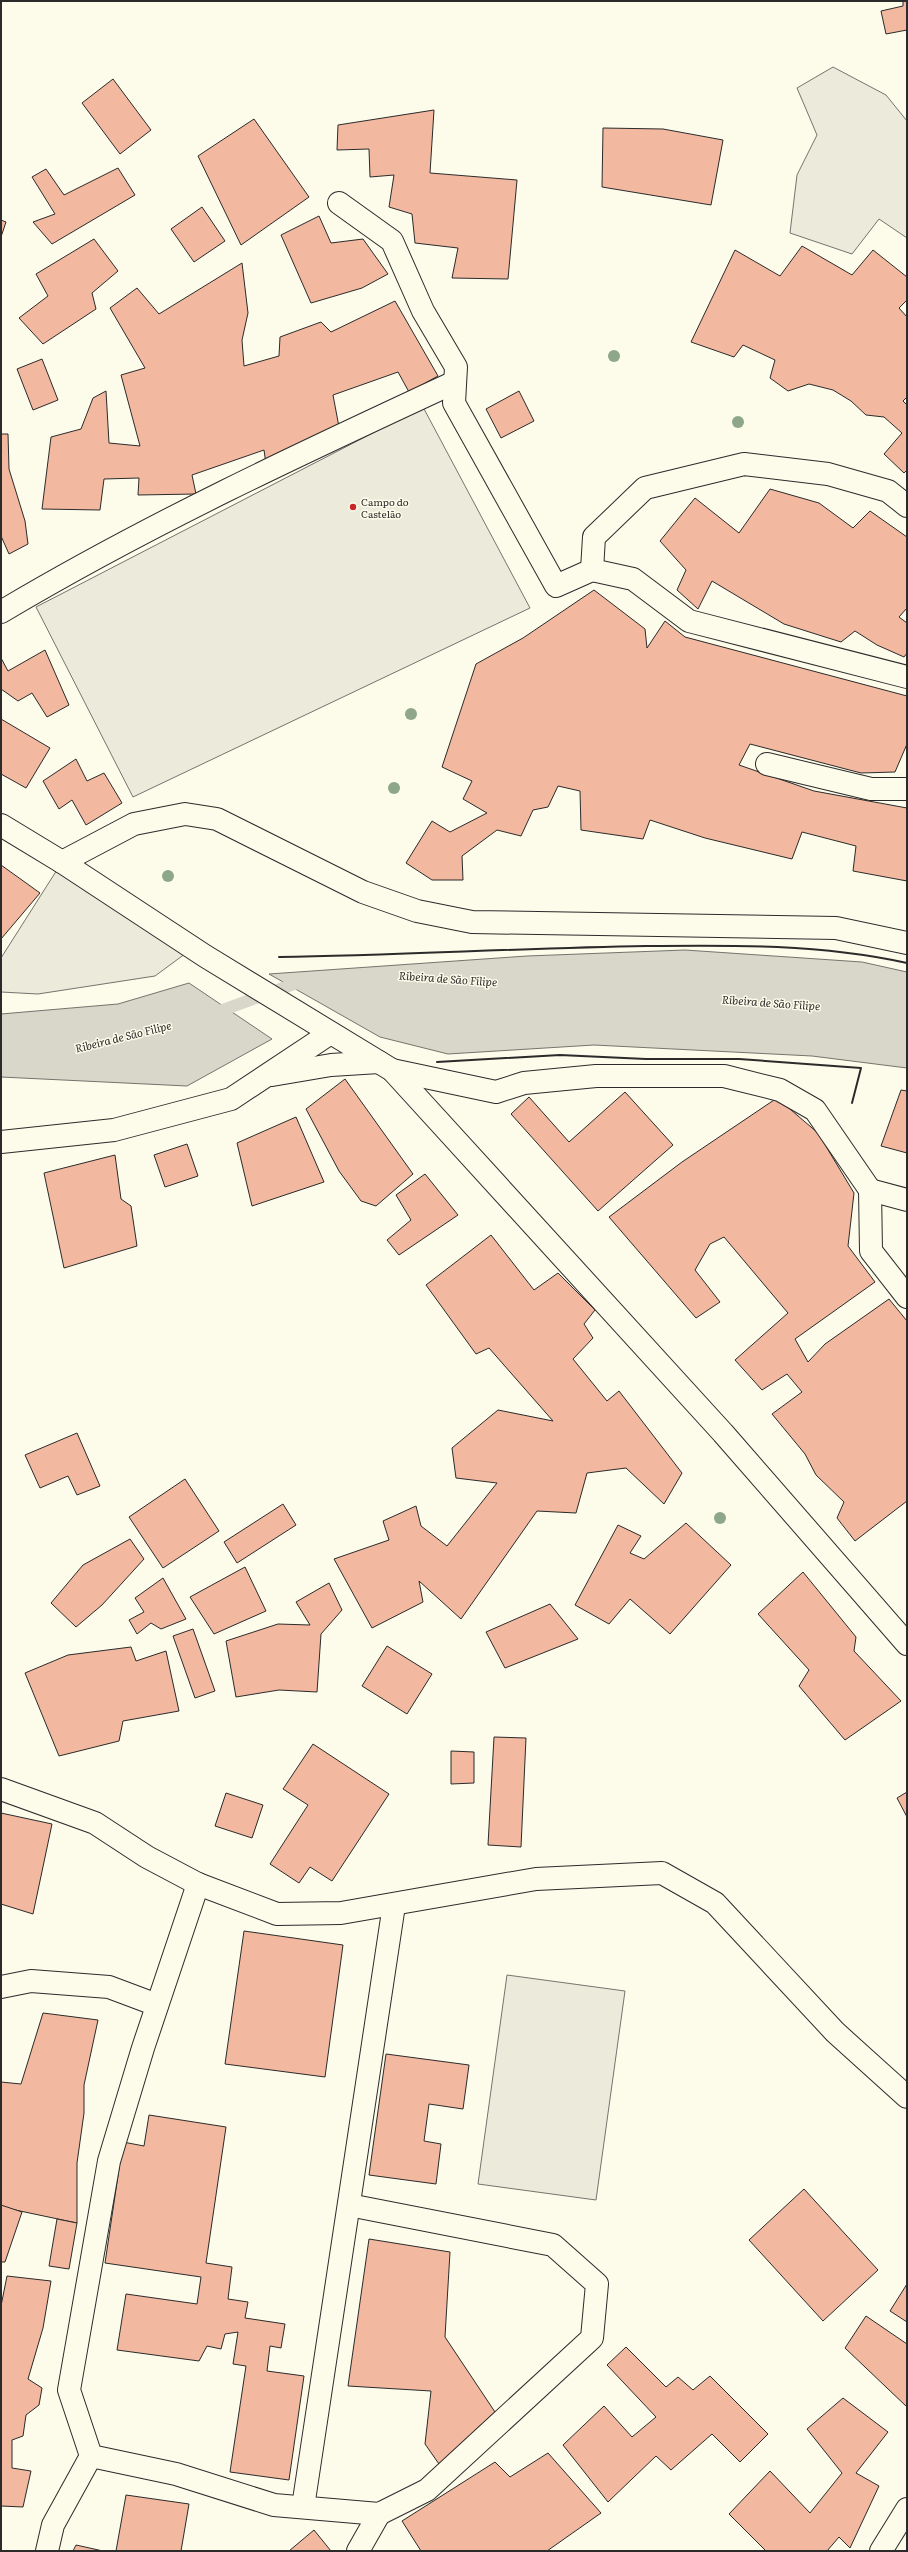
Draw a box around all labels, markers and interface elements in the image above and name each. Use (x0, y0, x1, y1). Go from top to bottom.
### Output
place label: Campo do Castelão (361, 494, 409, 521)
marker: Campo do Castelão (348, 502, 358, 512)
water label: Ribeira de São Filipe (398, 967, 498, 989)
water label: Ribeira de São Filipe (721, 991, 821, 1013)
water label: Ribeira de São Filipe (73, 1016, 173, 1056)

